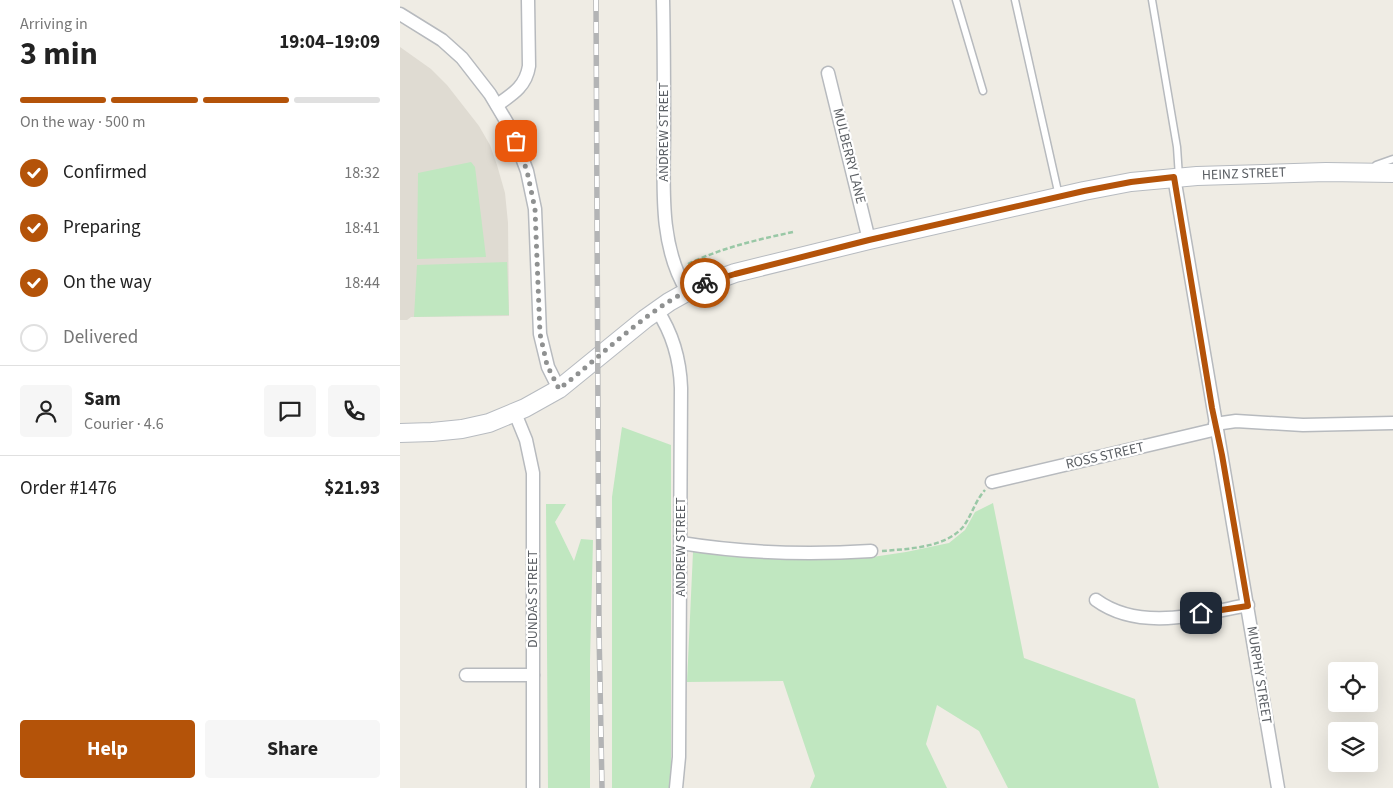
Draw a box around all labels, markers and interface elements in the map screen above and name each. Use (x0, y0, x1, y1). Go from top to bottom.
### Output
text: Arriving in (20, 13, 88, 35)
text: 19:04–19:09 (279, 29, 380, 56)
text: 3 min (20, 31, 98, 77)
street label: ANDREW STREET (654, 82, 674, 182)
street label: MULBERRY LANE (827, 106, 871, 206)
text: On the way · 500 m (20, 111, 145, 133)
pin (495, 120, 537, 162)
icon: bag (502, 127, 530, 155)
icon: check (20, 159, 48, 187)
text: Confirmed (63, 159, 147, 186)
text: 18:32 (344, 162, 380, 184)
street label: HEINZ STREET (1201, 163, 1287, 185)
icon: check (20, 214, 48, 242)
text: Preparing (63, 214, 141, 241)
text: 18:41 (344, 217, 380, 239)
courier (680, 258, 730, 308)
icon: check (20, 269, 48, 297)
text: On the way (63, 269, 152, 296)
icon: bike (691, 269, 719, 297)
text: 18:44 (344, 272, 380, 294)
text: Delivered (63, 324, 138, 351)
button: person (20, 385, 72, 437)
button: chat (264, 385, 316, 437)
button: phone (328, 385, 380, 437)
text: Sam (84, 386, 121, 413)
text: Courier · 4.6 (84, 413, 164, 435)
street label: ROSS STREET (1064, 437, 1147, 475)
text: Order #1476 (20, 475, 117, 502)
text: $21.93 (324, 475, 380, 502)
street label: ANDREW STREET (671, 497, 691, 597)
street label: DUNDAS STREET (523, 550, 543, 648)
pin (1180, 592, 1222, 634)
icon: home (1187, 599, 1215, 627)
street label: MURPHY STREET (1241, 625, 1277, 726)
map controls (1328, 662, 1378, 772)
button: locate (1328, 662, 1378, 712)
button: Help (20, 720, 195, 778)
button: Share (205, 720, 380, 778)
button: layers (1328, 722, 1378, 772)

